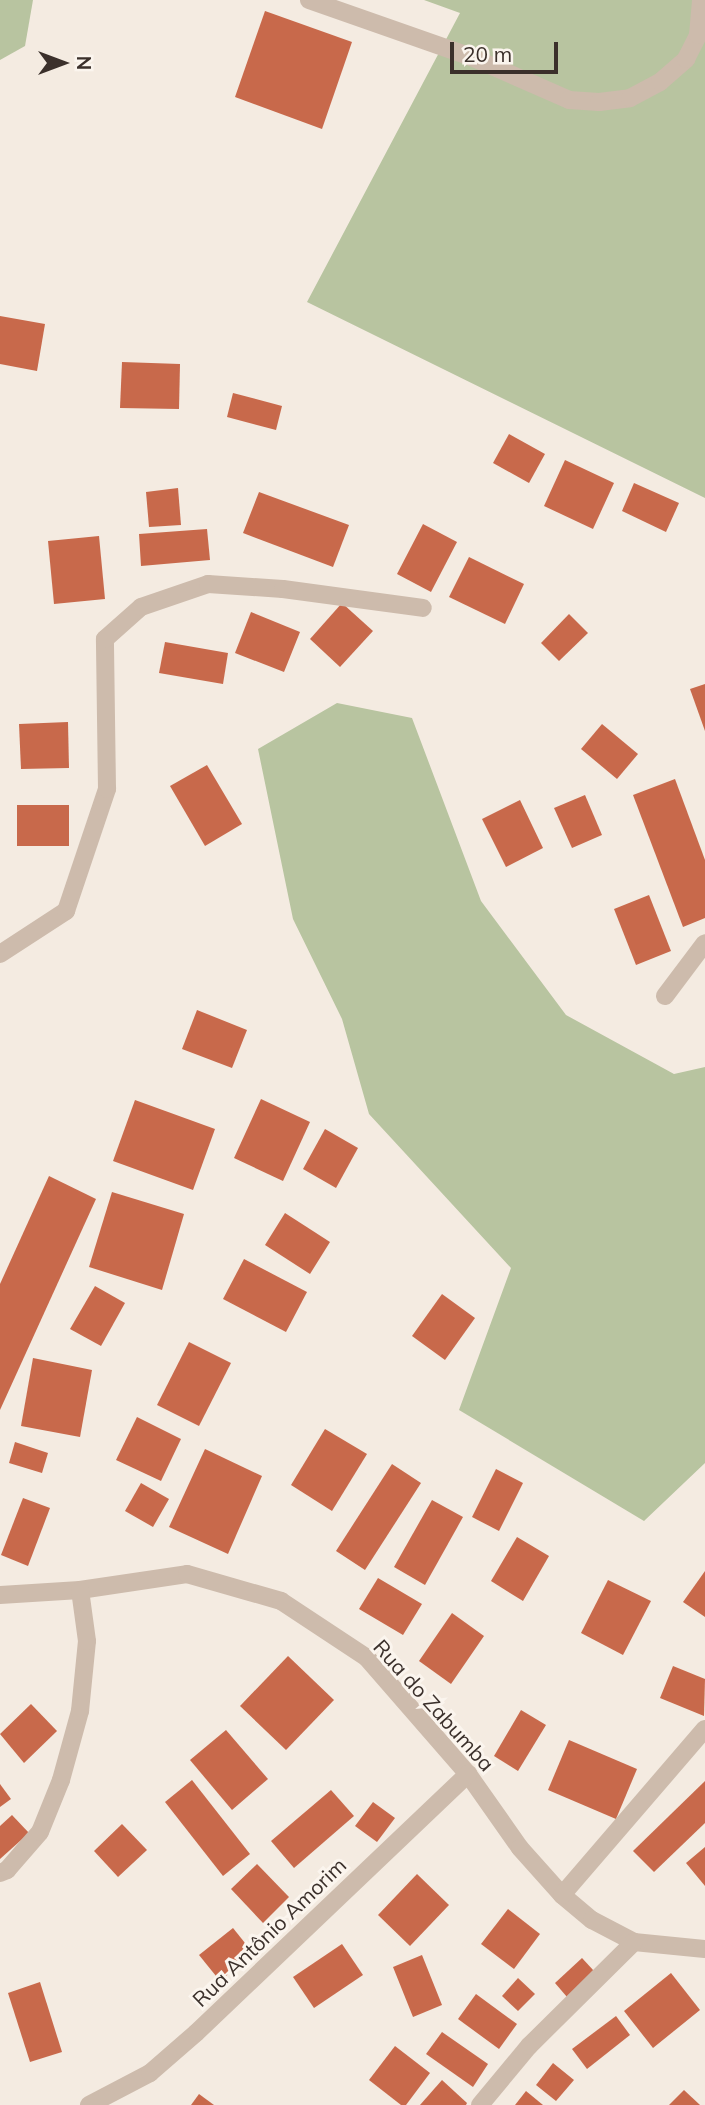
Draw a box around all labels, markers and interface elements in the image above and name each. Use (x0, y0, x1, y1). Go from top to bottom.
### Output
north arrow (28, 28, 98, 98)
scale bar (453, 28, 562, 72)
text: 20 m (463, 41, 512, 67)
text: N (72, 56, 96, 70)
street label: Rua do Zabumba (368, 1634, 500, 1776)
street label: Rua Antônio Amorim (187, 1852, 351, 2012)

